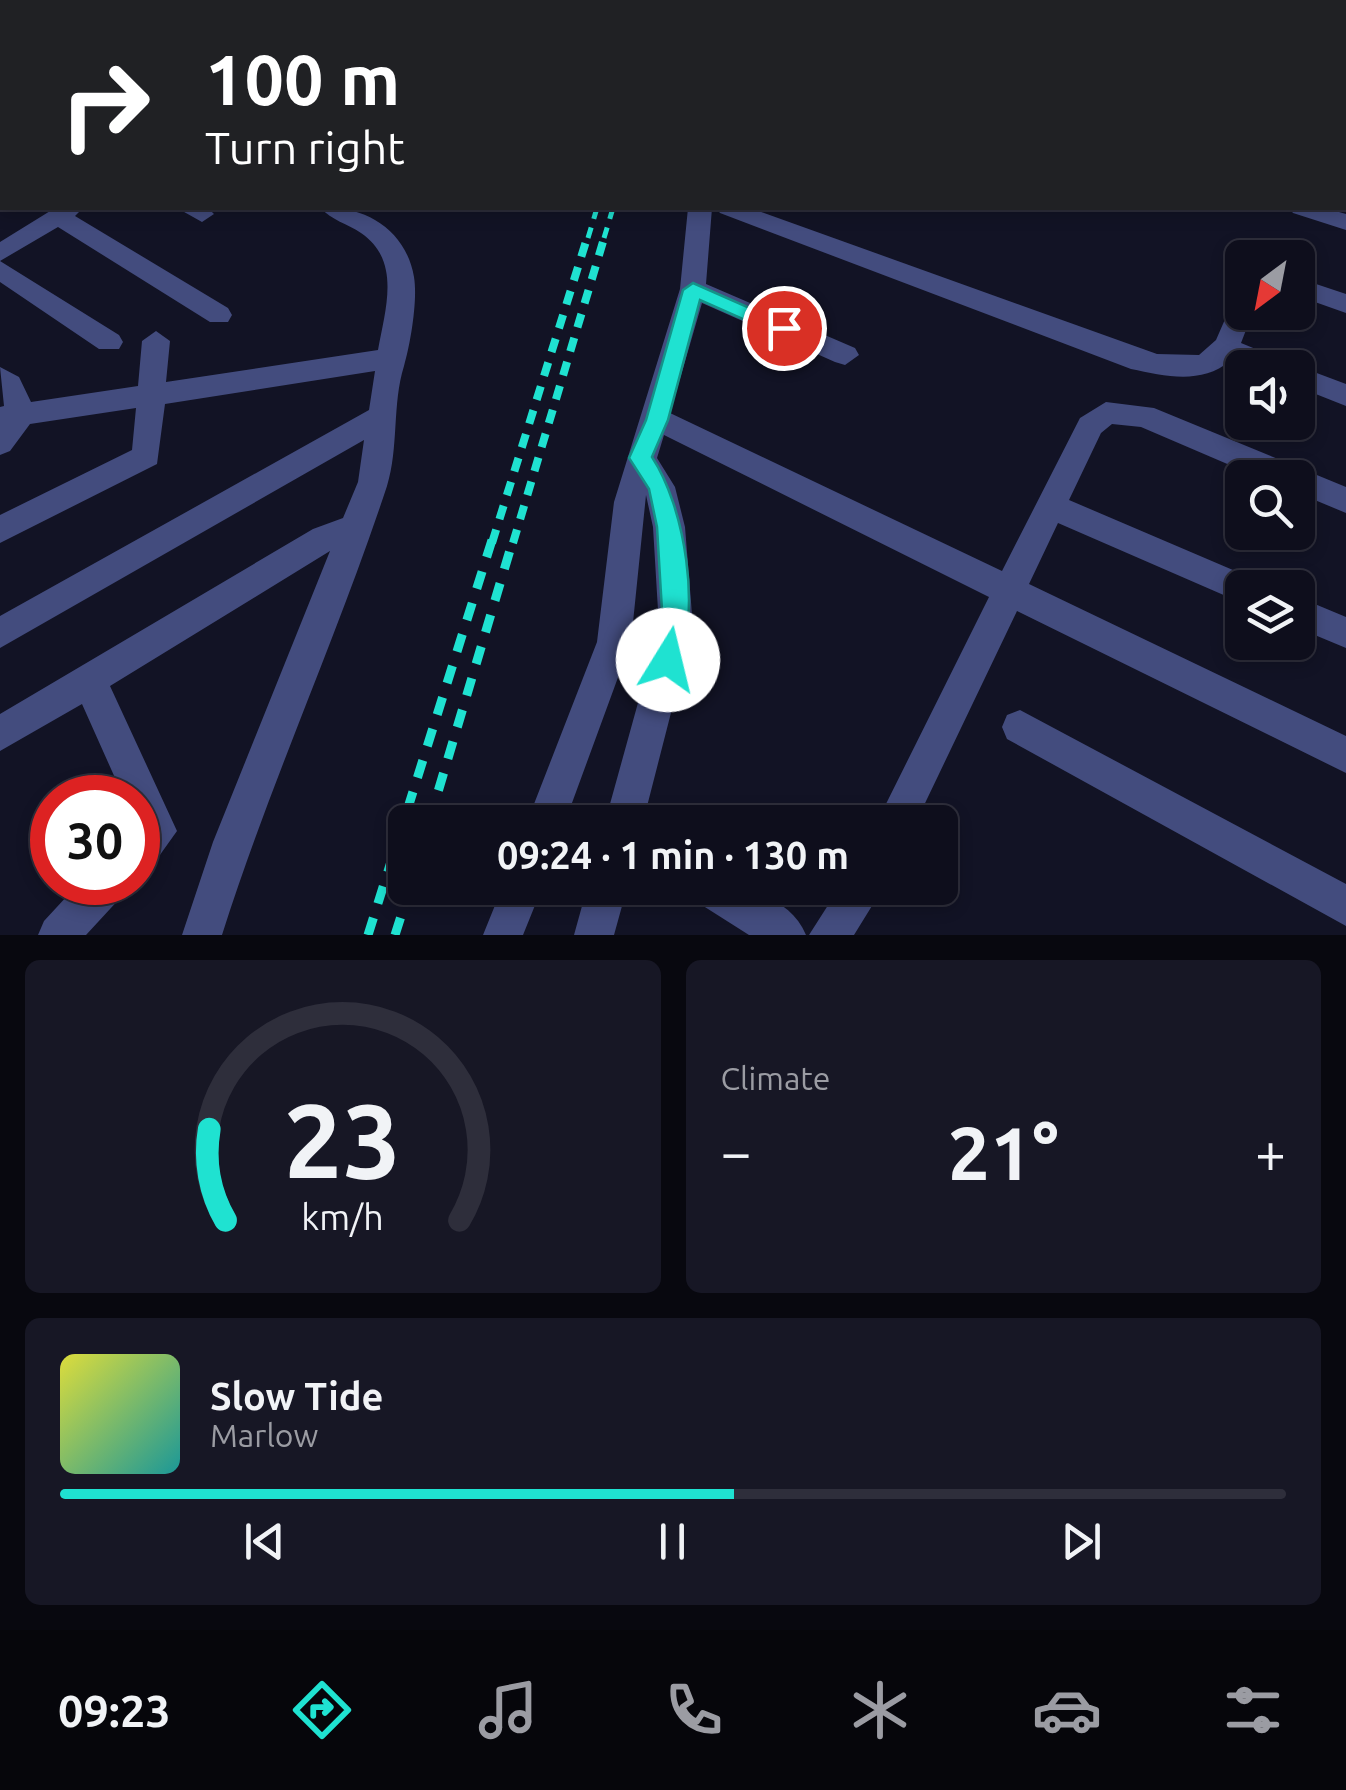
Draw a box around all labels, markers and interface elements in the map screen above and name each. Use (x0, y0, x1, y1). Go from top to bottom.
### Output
icon: right (40, 40, 170, 170)
text: 100 m (205, 40, 400, 118)
text: Turn right (205, 122, 405, 173)
north arrow (1225, 240, 1315, 330)
map controls (1225, 240, 1315, 660)
pin (742, 286, 827, 371)
icon: arrive (757, 301, 812, 356)
button: sound (1225, 350, 1315, 440)
button: search (1225, 460, 1315, 550)
button: layers (1225, 570, 1315, 660)
position arrow (616, 608, 720, 712)
speed limit sign: 30 (30, 775, 160, 905)
text: 09:24 · 1 min · 130 m (497, 834, 849, 876)
text: Climate (721, 1060, 831, 1096)
text: 23 (284, 1081, 401, 1198)
text: 21° (948, 1110, 1059, 1194)
text: − (721, 1121, 752, 1182)
text: + (1255, 1121, 1286, 1182)
text: km/h (301, 1197, 384, 1237)
text: Slow Tide (210, 1375, 383, 1417)
text: Marlow (210, 1417, 318, 1453)
icon: previous (237, 1514, 292, 1569)
icon: pause (645, 1514, 700, 1569)
icon: next (1054, 1514, 1109, 1569)
icon: directions (287, 1675, 357, 1745)
icon: music (473, 1675, 543, 1745)
icon: phone (659, 1675, 729, 1745)
icon: climate (845, 1675, 915, 1745)
icon: car (1032, 1675, 1102, 1745)
icon: filters (1218, 1675, 1288, 1745)
text: 09:23 (58, 1685, 171, 1736)

